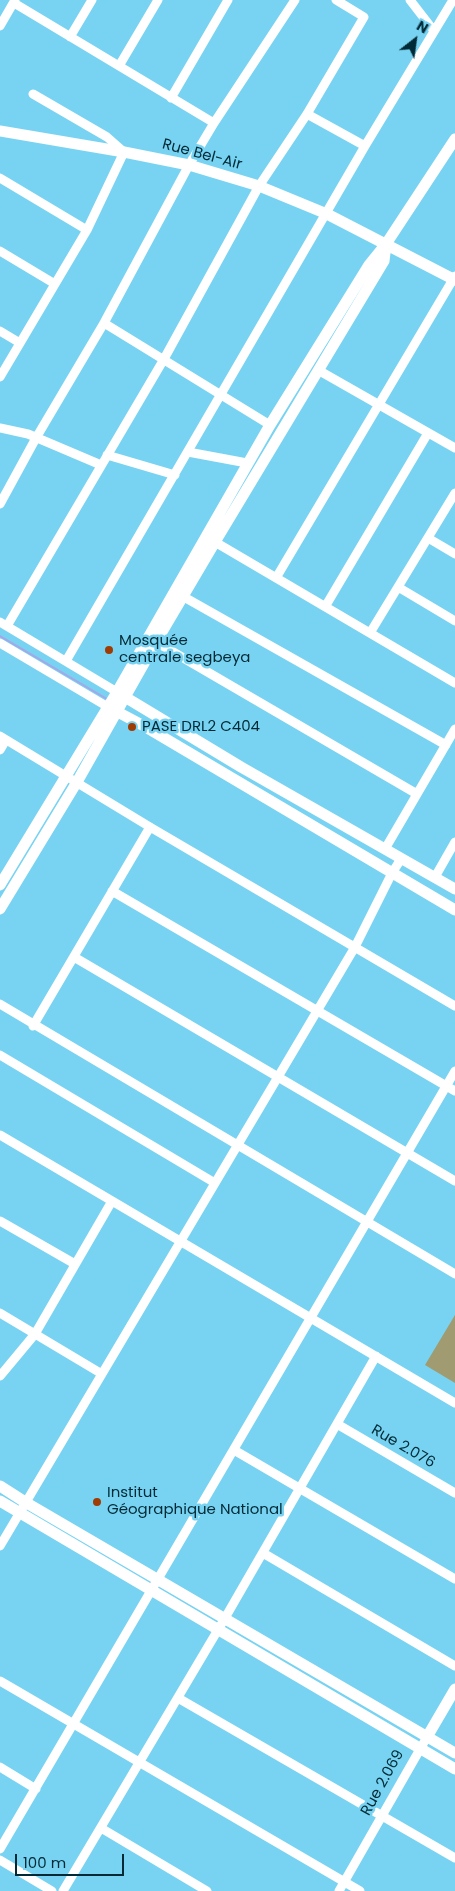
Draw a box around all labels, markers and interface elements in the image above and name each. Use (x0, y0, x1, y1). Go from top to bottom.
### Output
north arrow (390, 15, 440, 65)
text: N (413, 16, 432, 38)
street label: Rue Bel-Air (160, 136, 244, 174)
place label: Mosquée centrale segbeya (119, 632, 250, 667)
marker: Mosquée centrale segbeya (103, 644, 115, 656)
place label: PASE DRL2 C404 (142, 718, 260, 736)
marker: PASE DRL2 C404 (126, 721, 138, 733)
street label: Rue 2.076 (368, 1421, 438, 1473)
place label: Institut Géographique National (107, 1484, 283, 1519)
marker: Institut Géographique National (91, 1496, 103, 1508)
street label: Rue 2.069 (358, 1747, 408, 1819)
scale bar (18, 1844, 126, 1876)
text: 100 m (23, 1852, 66, 1873)

